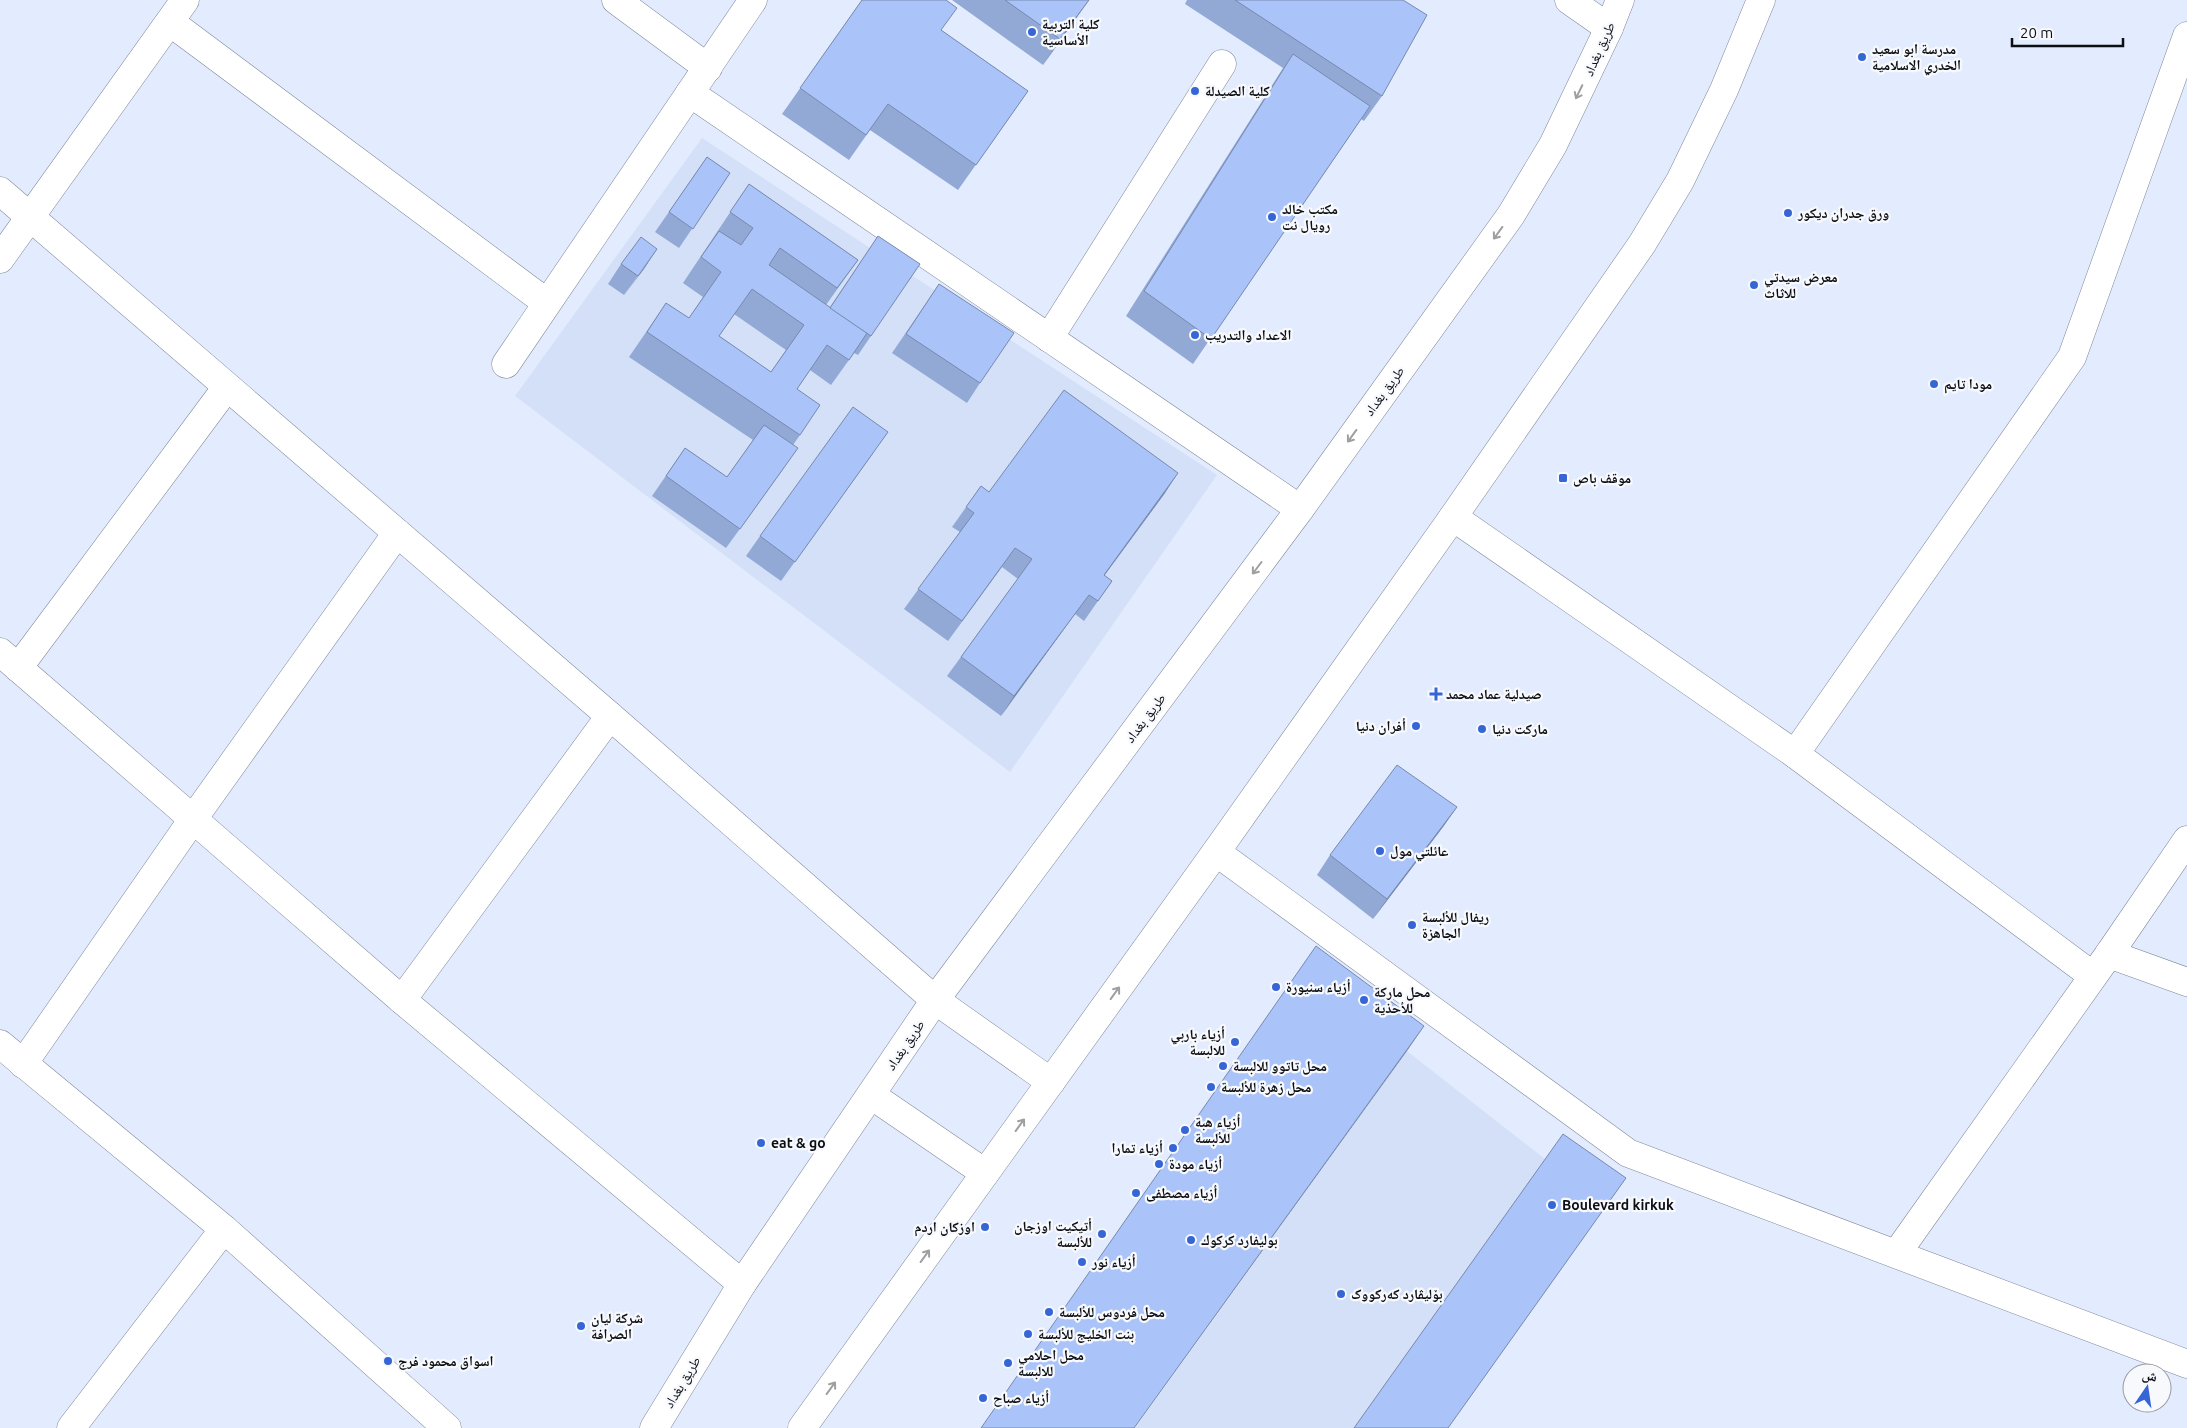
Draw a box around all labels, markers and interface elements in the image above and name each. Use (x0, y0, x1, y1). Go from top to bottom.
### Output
scale bar (2012, 15, 2123, 47)
place label: كلية التربية الأساسية (1042, 16, 1100, 48)
street label: طريق بغداد (1580, 20, 1620, 79)
text: 20 m (2020, 24, 2053, 41)
marker: كلية التربية الأساسية (1026, 26, 1038, 38)
place label: مدرسة ابو سعيد الخدري الاسلامية (1872, 41, 1961, 76)
marker: مدرسة ابو سعيد الخدري الاسلامية (1856, 51, 1868, 63)
place label: كلية الصيدلة (1205, 83, 1270, 99)
marker: كلية الصيدلة (1189, 85, 1201, 97)
one-way arrow (1574, 85, 1584, 100)
place label: مكتب خالد رويال نت (1282, 201, 1338, 233)
place label: ورق جدران ديكور (1797, 205, 1889, 222)
marker: ورق جدران ديكور (1782, 207, 1794, 219)
marker: مكتب خالد رويال نت (1266, 211, 1278, 223)
one-way arrow (1493, 226, 1503, 240)
place label: معرض سيدتي للاثاث (1764, 269, 1838, 301)
marker: معرض سيدتي للاثاث (1748, 279, 1760, 291)
place label: الاعداد والتدريب (1205, 327, 1291, 344)
marker: الاعداد والتدريب (1189, 329, 1201, 341)
street label: طريق بغداد (1361, 363, 1409, 420)
place label: مودا تايم (1944, 376, 1992, 394)
marker: مودا تايم (1928, 378, 1940, 390)
one-way arrow (1347, 429, 1357, 443)
place label: موقف باص (1573, 470, 1631, 487)
marker: موقف باص (1557, 472, 1569, 484)
one-way arrow (1251, 561, 1262, 574)
place label: صيدلية عماد محمد (1446, 686, 1542, 702)
marker: صيدلية عماد محمد (1430, 688, 1442, 700)
street label: طريق بغداد (1121, 690, 1170, 747)
place label: أفران دنيا (1356, 718, 1406, 735)
marker: أفران دنيا (1410, 720, 1422, 732)
place label: ماركت دنيا (1492, 721, 1548, 737)
marker: ماركت دنيا (1476, 723, 1488, 735)
place label: عائلتي مول (1390, 843, 1449, 862)
marker: عائلتي مول (1374, 845, 1386, 857)
place label: ريفال للألبسة الجاهزة (1422, 909, 1489, 941)
marker: ريفال للألبسة الجاهزة (1406, 919, 1418, 931)
place label: أزياء سنيورة (1286, 979, 1351, 995)
marker: أزياء سنيورة (1270, 981, 1282, 993)
place label: محل ماركة للأحذية (1374, 984, 1430, 1016)
one-way arrow (1110, 986, 1120, 1000)
marker: محل ماركة للأحذية (1358, 994, 1370, 1006)
street label: طريق بغداد (882, 1017, 929, 1074)
place label: أزياء باربي للالبسة (1171, 1026, 1225, 1059)
marker: أزياء باربي للالبسة (1229, 1036, 1241, 1048)
place label: محل تاتوو للالبسة (1233, 1058, 1327, 1075)
marker: محل تاتوو للالبسة (1217, 1060, 1229, 1072)
place label: محل زهرة للألبسة (1221, 1079, 1311, 1096)
marker: محل زهرة للألبسة (1205, 1081, 1217, 1093)
place label: أزياء هبة للألبسة (1195, 1114, 1241, 1147)
one-way arrow (1015, 1118, 1025, 1132)
marker: أزياء هبة للألبسة (1179, 1124, 1191, 1136)
place label: eat & go (771, 1135, 826, 1151)
marker: eat & go (755, 1137, 767, 1149)
place label: أزياء تمارا (1111, 1140, 1163, 1156)
marker: أزياء تمارا (1167, 1142, 1179, 1154)
place label: أزياء مودة (1169, 1156, 1222, 1172)
marker: أزياء مودة (1153, 1158, 1165, 1170)
place label: أزياء مصطفى (1146, 1185, 1218, 1202)
marker: أزياء مصطفى (1130, 1187, 1142, 1199)
place label: Boulevard kirkuk (1562, 1197, 1674, 1213)
marker: Boulevard kirkuk (1546, 1199, 1558, 1211)
place label: أتيكيت اوزجان للألبسة (1014, 1218, 1092, 1251)
place label: اوزكان اردم (914, 1219, 975, 1237)
marker: اوزكان اردم (979, 1221, 991, 1233)
marker: أتيكيت اوزجان للألبسة (1096, 1228, 1108, 1240)
place label: بوليفارد كركوك (1201, 1232, 1278, 1249)
marker: بوليفارد كركوك (1185, 1234, 1197, 1246)
one-way arrow (920, 1250, 930, 1264)
place label: أزياء نور (1091, 1254, 1136, 1270)
marker: أزياء نور (1076, 1256, 1088, 1268)
place label: بۆلیڤارد کەرکووک (1351, 1286, 1443, 1303)
marker: بۆلیڤارد کەرکووک (1335, 1288, 1347, 1300)
place label: محل فردوس للألبسة (1059, 1304, 1165, 1321)
marker: محل فردوس للألبسة (1043, 1306, 1055, 1318)
place label: شركة ليان الصرافة (591, 1310, 643, 1342)
marker: شركة ليان الصرافة (575, 1320, 587, 1332)
place label: بنت الخليج للألبسة (1038, 1326, 1134, 1343)
marker: بنت الخليج للألبسة (1022, 1328, 1034, 1340)
place label: محل احلامي للالبسة (1018, 1347, 1084, 1380)
place label: اسواق محمود فرج (398, 1353, 494, 1370)
street label: طريق بغداد (660, 1353, 705, 1412)
marker: اسواق محمود فرج (382, 1355, 394, 1367)
marker: محل احلامي للالبسة (1002, 1357, 1014, 1369)
north arrow (2122, 1363, 2172, 1413)
text: ش (2141, 1366, 2159, 1386)
one-way arrow (825, 1382, 836, 1396)
place label: أزياء صباح (993, 1390, 1049, 1407)
marker: أزياء صباح (977, 1392, 989, 1404)

